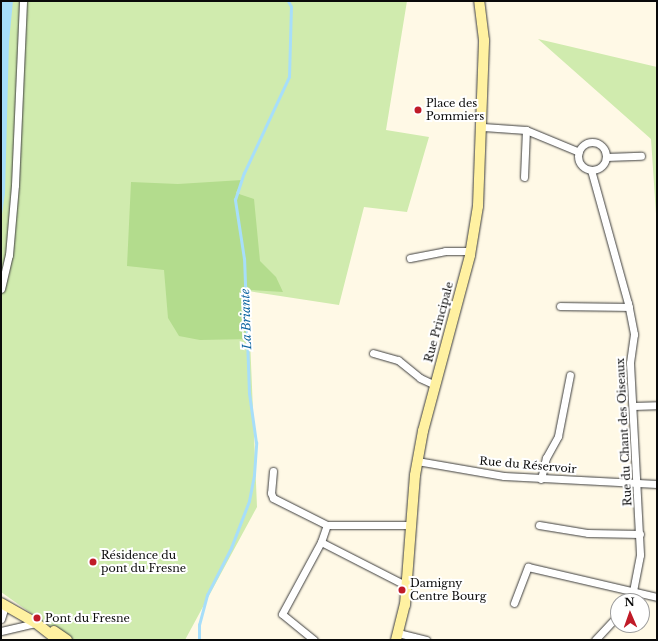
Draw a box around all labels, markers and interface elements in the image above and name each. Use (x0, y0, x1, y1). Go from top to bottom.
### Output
place label: Place des Pommiers (426, 97, 484, 123)
marker: Place des Pommiers (413, 105, 423, 115)
street label: Rue Principale (422, 280, 456, 364)
water label: La Briante (238, 288, 254, 350)
street label: Rue du Chant des Oiseaux (614, 358, 634, 506)
street label: Rue du Réservoir (479, 454, 577, 476)
place label: Résidence du pont du Fresne (101, 549, 186, 575)
marker: Résidence du pont du Fresne (88, 557, 98, 567)
place label: Damigny Centre Bourg (410, 577, 486, 603)
marker: Damigny Centre Bourg (397, 585, 407, 595)
north arrow (610, 593, 650, 633)
text: N (624, 595, 635, 609)
place label: Pont du Fresne (45, 611, 130, 625)
marker: Pont du Fresne (32, 613, 42, 623)

